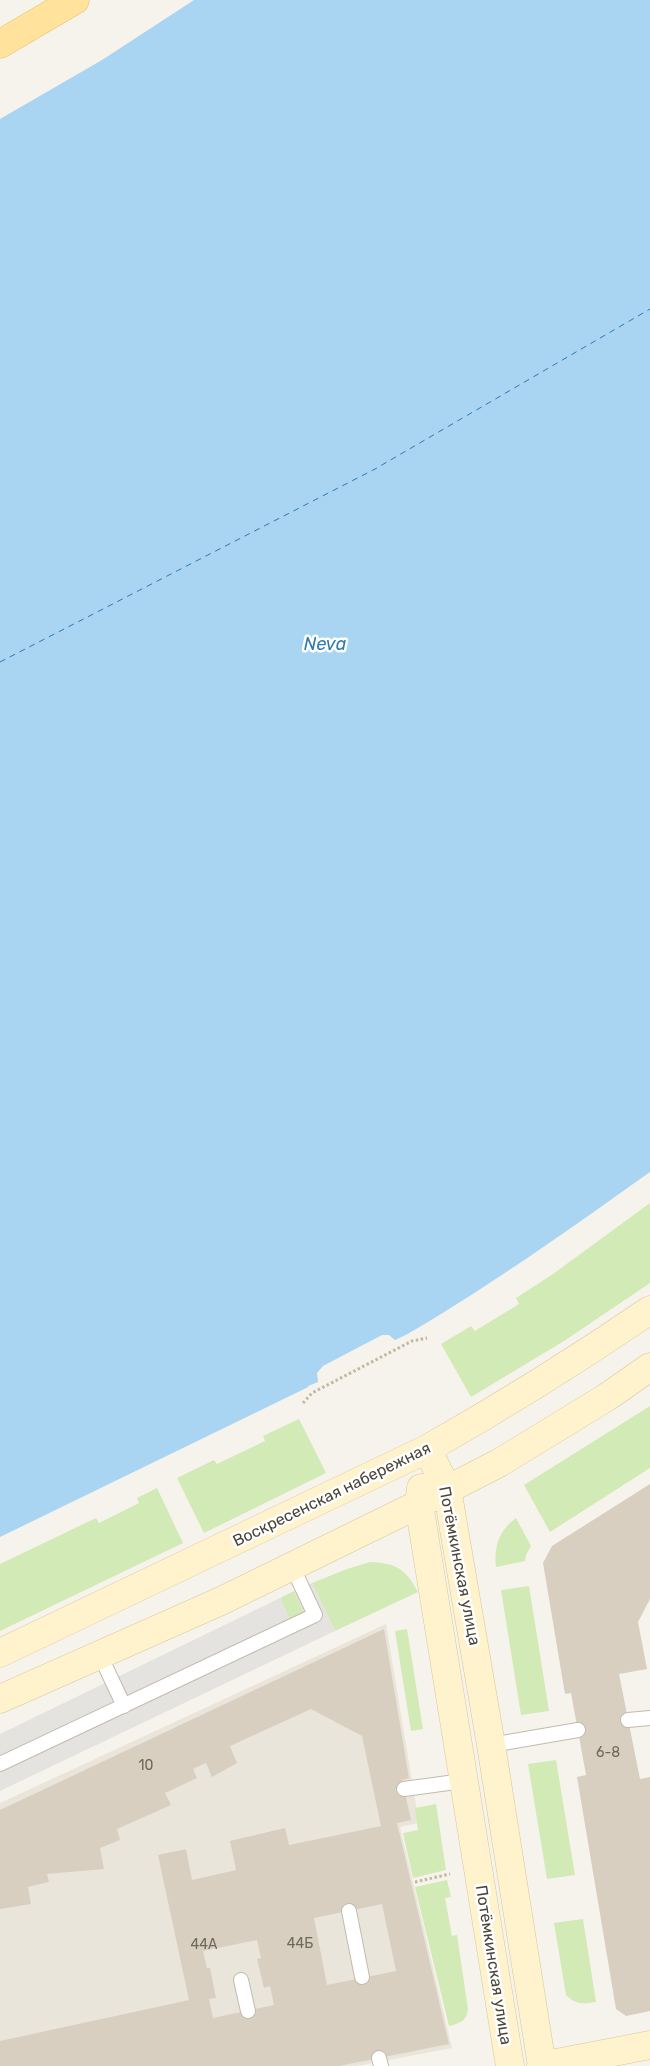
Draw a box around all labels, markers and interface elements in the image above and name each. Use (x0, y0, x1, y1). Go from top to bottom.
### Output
water label: Neva (304, 634, 346, 656)
street label: Воскресенская набережная (230, 1439, 434, 1551)
street label: Потёмкинская улица (434, 1485, 484, 1647)
house number: 6-8 (596, 1745, 620, 1761)
house number: 10 (139, 1758, 153, 1774)
street label: Потёмкинская улица (471, 1884, 515, 2046)
house number: 44Б (287, 1936, 313, 1952)
house number: 44А (191, 1937, 217, 1953)

